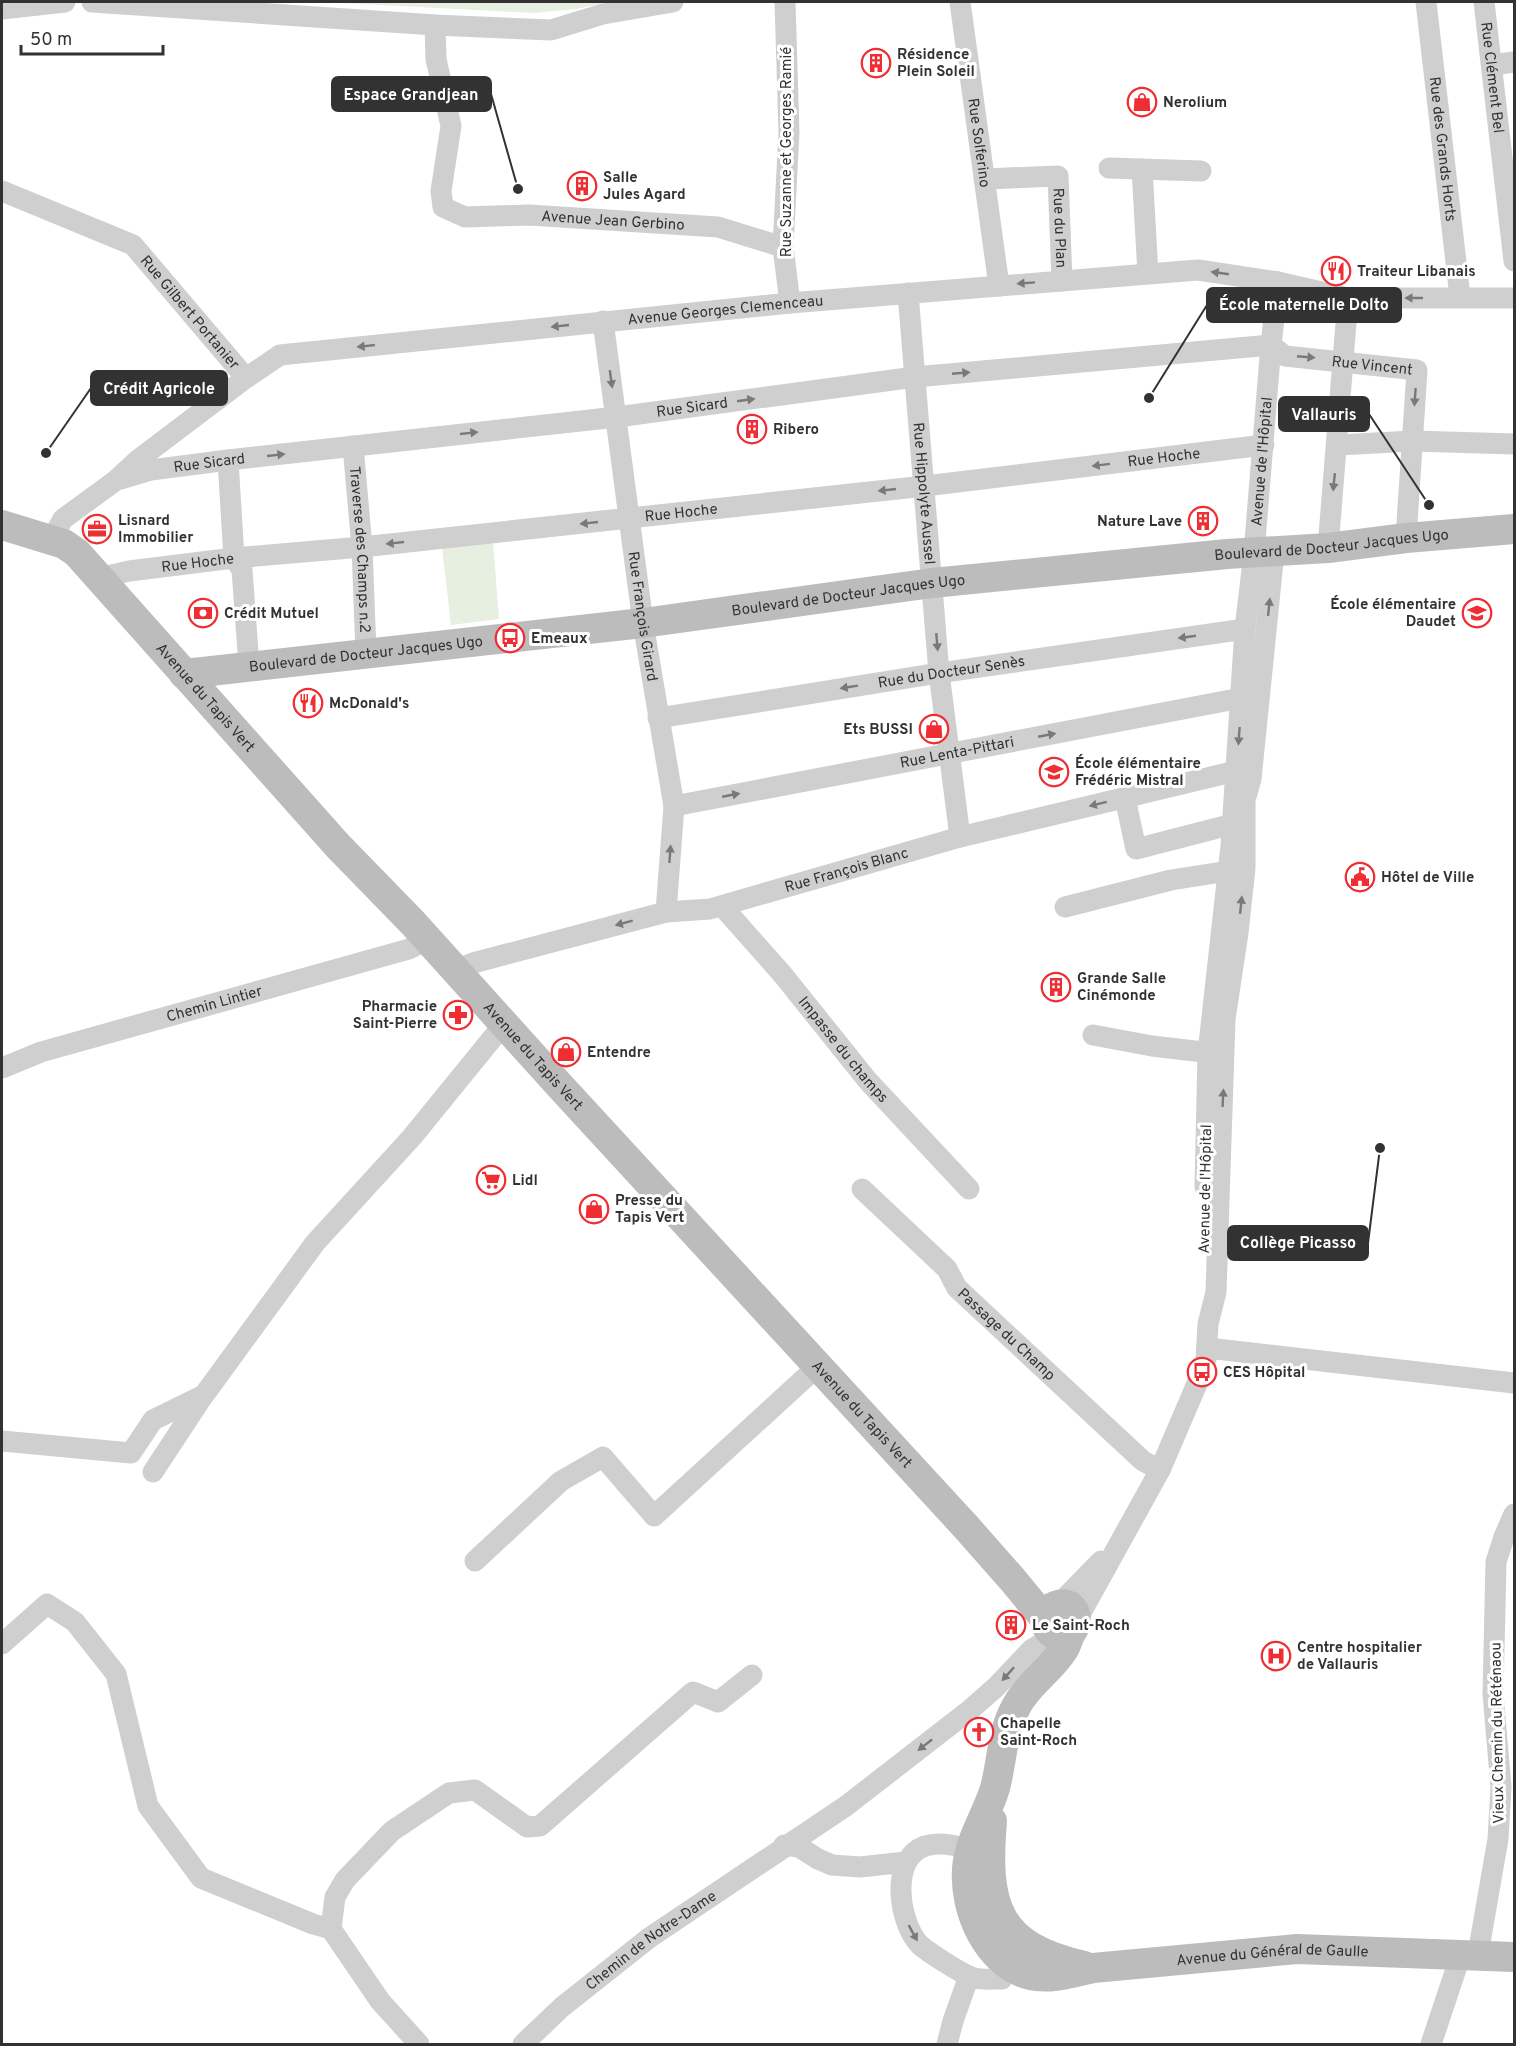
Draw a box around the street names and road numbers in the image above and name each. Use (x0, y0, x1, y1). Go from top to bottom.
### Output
street label: Rue Clément Bel (1475, 21, 1507, 134)
street label: Rue Suzanne et Georges Ramié (778, 47, 797, 257)
street label: Rue des Grands Horts (1424, 76, 1459, 223)
street label: Rue Solferino (962, 97, 993, 189)
street label: Rue du Plan (1047, 188, 1069, 268)
street label: Avenue Jean Gerbino (541, 208, 685, 236)
street label: Rue Gilbert Portanier (135, 252, 243, 374)
street label: Avenue Georges Clemenceau (627, 292, 824, 331)
street label: Rue Vincent (1331, 353, 1413, 380)
street label: Rue Sicard (655, 394, 729, 423)
street label: Avenue de l'Hôpital (1248, 396, 1278, 527)
street label: Rue Hippolyte Aussel (908, 422, 938, 565)
street label: Rue Hoche (1127, 445, 1202, 472)
street label: Rue Sicard (173, 450, 246, 478)
street label: Traverse des Champs n.2 (344, 466, 373, 634)
street label: Rue Hoche (644, 501, 719, 527)
street label: Boulevard de Docteur Jacques Ugo (1214, 526, 1450, 566)
street label: Rue Hoche (160, 550, 235, 578)
street label: Rue François Girard (623, 550, 661, 683)
street label: Boulevard de Docteur Jacques Ugo (730, 572, 966, 622)
street label: Boulevard de Docteur Jacques Ugo (248, 633, 484, 678)
street label: Avenue du Tapis Vert (151, 640, 258, 757)
street label: Rue du Docteur Senès (877, 653, 1026, 694)
street label: Rue Lenta-Pittari (899, 733, 1016, 774)
street label: Rue François Blanc (783, 844, 911, 898)
street label: Chemin Lintier (164, 982, 265, 1027)
street label: Impasse du champs (793, 993, 892, 1108)
street label: Avenue du Tapis Vert (478, 999, 586, 1116)
street label: Avenue de l'Hôpital (1196, 1124, 1217, 1254)
street label: Passage du Champ (953, 1285, 1059, 1386)
street label: Avenue du Tapis Vert (807, 1357, 915, 1473)
street label: Vieux Chemin du Réténaou (1487, 1642, 1510, 1824)
street label: Chemin de Notre-Dame (582, 1887, 721, 1996)
street label: Avenue du Général de Gaulle (1175, 1941, 1369, 1971)

